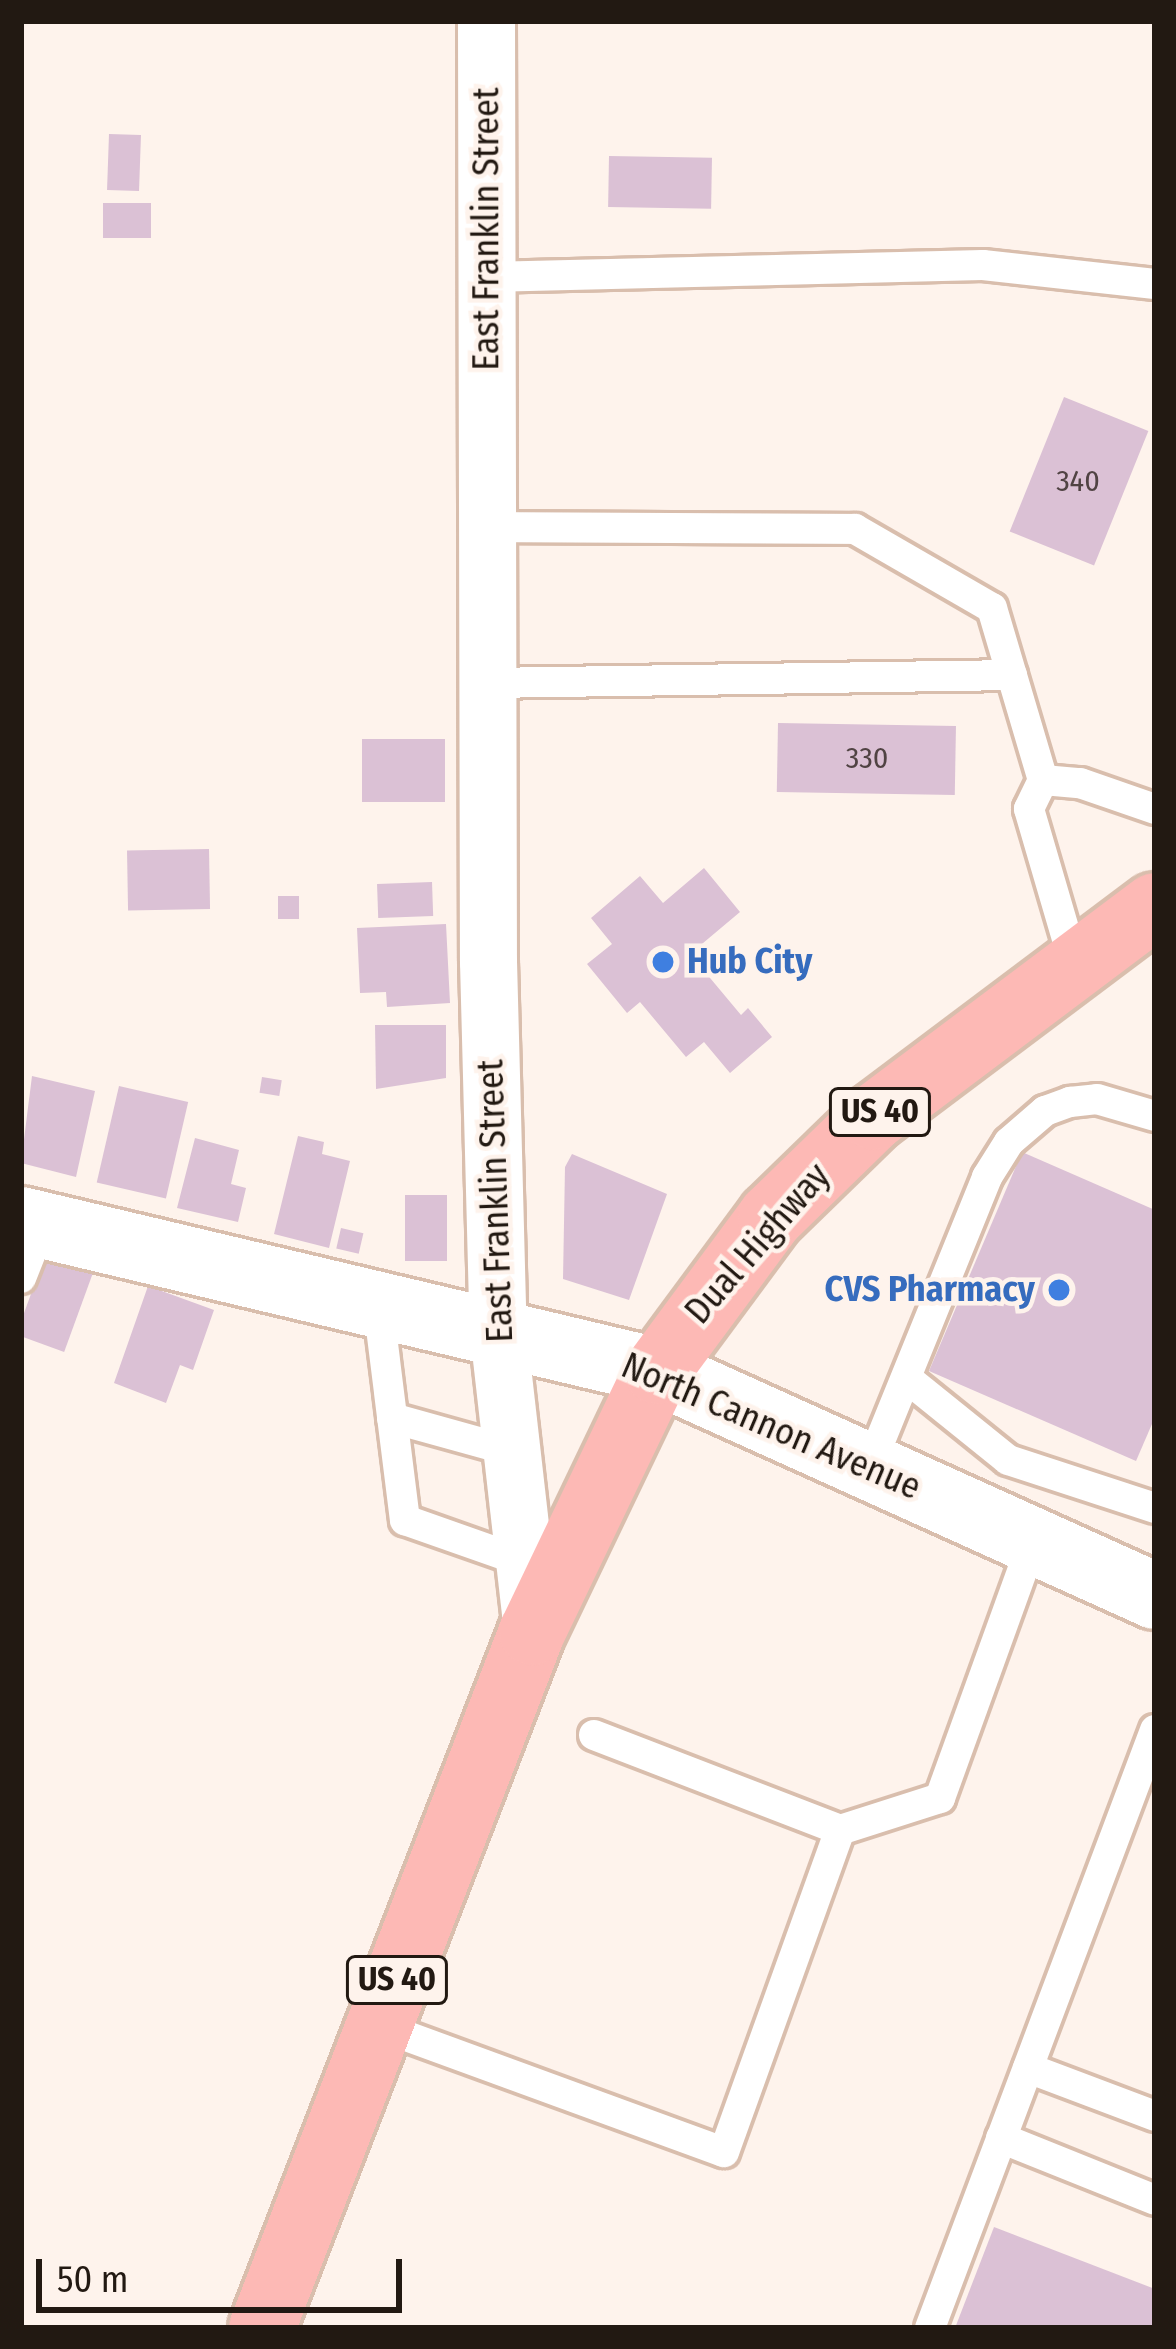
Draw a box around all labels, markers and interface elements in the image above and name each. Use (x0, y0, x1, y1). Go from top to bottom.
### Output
street label: East Franklin Street (465, 87, 509, 371)
house number: 340 (1056, 463, 1100, 499)
house number: 330 (846, 740, 888, 776)
place label: Hub City (687, 940, 812, 984)
marker: Hub City (650, 949, 676, 975)
street label: East Franklin Street (469, 1059, 523, 1343)
road number: US 40 (826, 1085, 934, 1139)
street label: Dual Highway (677, 1155, 839, 1333)
place label: CVS Pharmacy (825, 1268, 1035, 1312)
marker: CVS Pharmacy (1046, 1277, 1072, 1303)
street label: North Cannon Avenue (615, 1344, 927, 1510)
road number: US 40 (343, 1953, 451, 2007)
scale bar (42, 2235, 408, 2309)
text: 50 m (57, 2258, 128, 2302)

